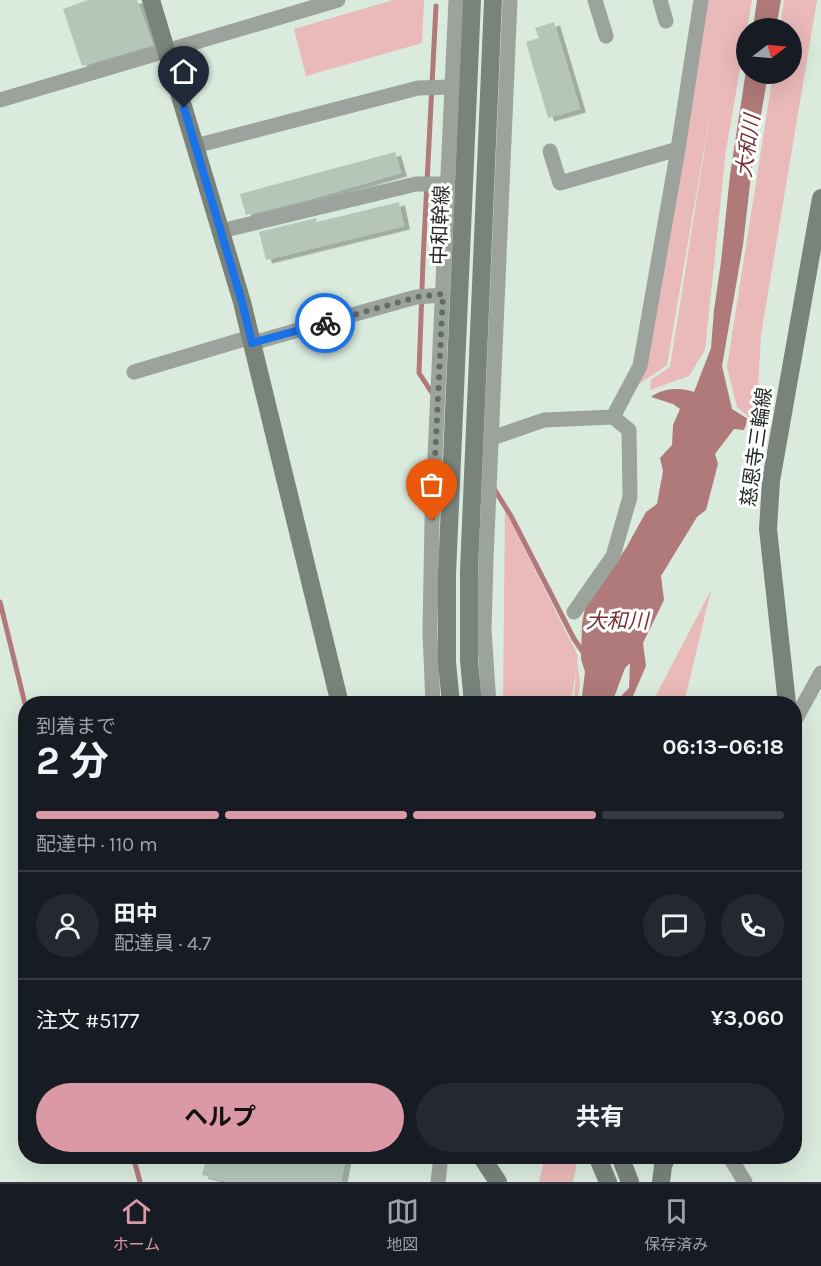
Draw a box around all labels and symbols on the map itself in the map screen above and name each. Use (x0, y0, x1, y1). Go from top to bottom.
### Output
north arrow (736, 18, 802, 84)
pin (158, 46, 209, 108)
water label: 大和川 (732, 111, 765, 179)
street label: 中和幹線 (428, 185, 453, 265)
courier (295, 293, 355, 353)
street label: 慈恩寺三輪線 (737, 386, 776, 508)
pin (406, 459, 457, 521)
water label: 大和川 (586, 609, 650, 633)

